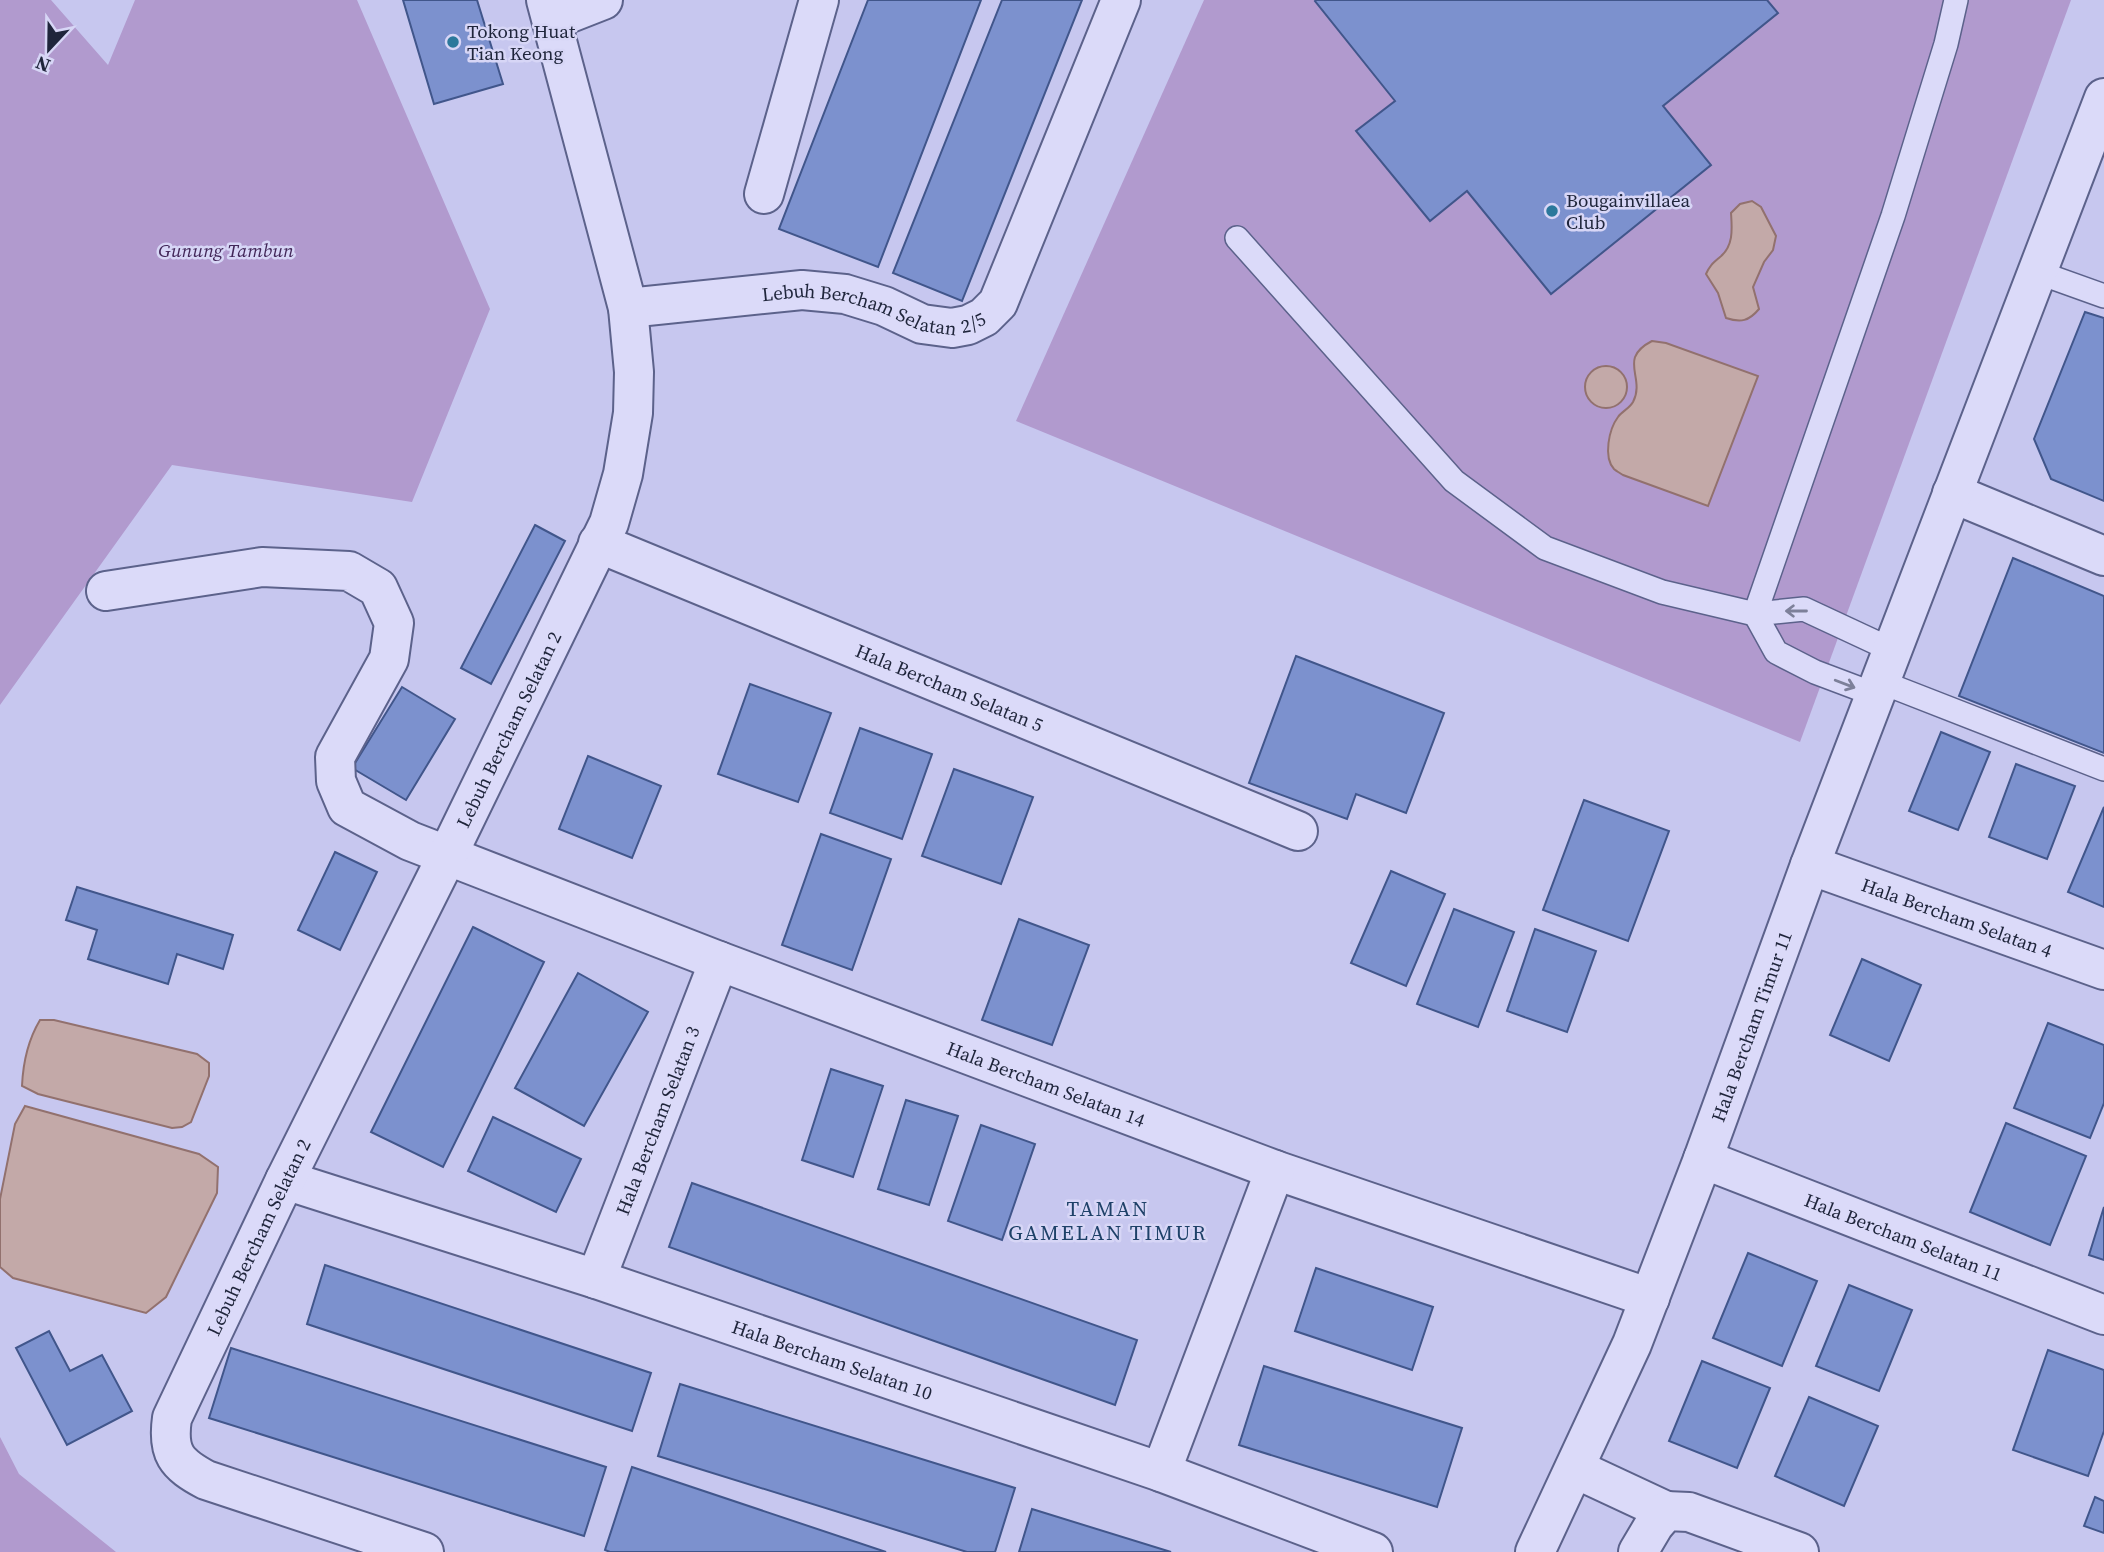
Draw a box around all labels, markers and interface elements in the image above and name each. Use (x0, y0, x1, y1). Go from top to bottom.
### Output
north arrow (14, 14, 84, 84)
place label: Tokong Huat Tian Keong (467, 18, 576, 66)
marker: Tokong Huat Tian Keong (445, 34, 461, 50)
text: N (31, 50, 54, 79)
place label: Bougainvillaea Club (1566, 187, 1690, 235)
marker: Bougainvillaea Club (1544, 203, 1560, 219)
park label: Gunung Tambun (158, 237, 294, 263)
street label: Lebuh Bercham Selatan 2/5 (760, 277, 990, 341)
one-way arrow (1785, 604, 1808, 618)
street label: Lebuh Bercham Selatan 2 (450, 627, 567, 832)
street label: Hala Bercham Selatan 5 (852, 637, 1047, 738)
one-way arrow (1834, 678, 1856, 691)
street label: Hala Bercham Selatan 4 (1858, 871, 2056, 964)
street label: Hala Bercham Timur 11 (1705, 927, 1798, 1125)
street label: Hala Bercham Selatan 3 (609, 1022, 706, 1219)
street label: Hala Bercham Selatan 14 (943, 1035, 1149, 1133)
street label: Lebuh Bercham Selatan 2 (200, 1134, 317, 1340)
street label: Hala Bercham Selatan 11 (1801, 1187, 2006, 1287)
district label: TAMAN GAMELAN TIMUR (1008, 1194, 1208, 1247)
street label: Hala Bercham Selatan 10 (729, 1313, 936, 1406)

